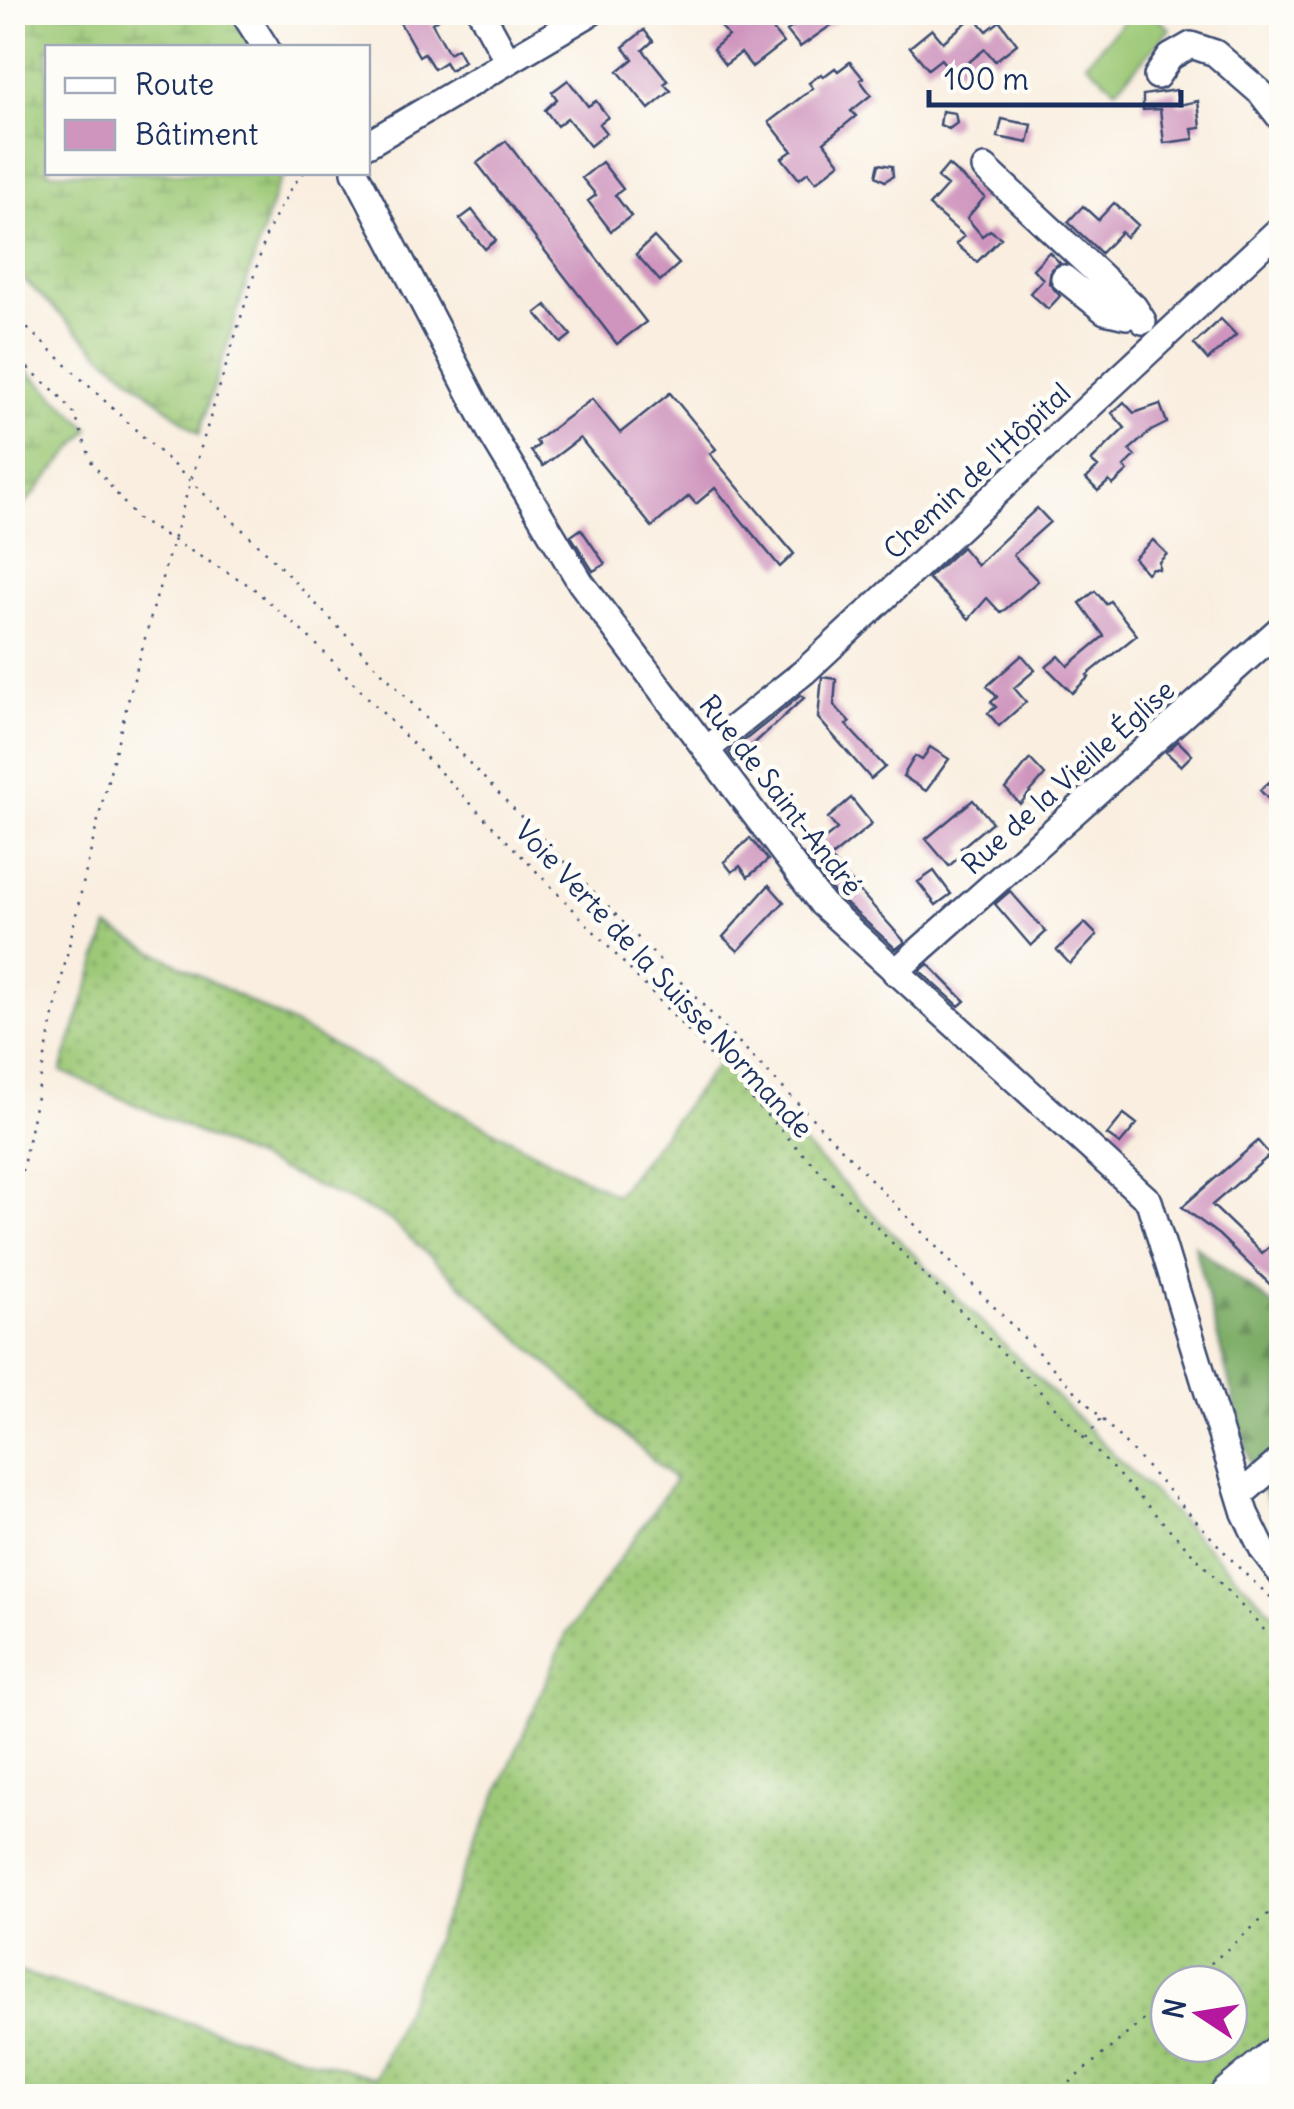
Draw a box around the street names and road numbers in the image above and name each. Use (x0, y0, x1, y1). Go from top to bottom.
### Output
street label: Chemin de l'Hôpital (876, 375, 1078, 567)
street label: Rue de la Vieille Église (953, 671, 1182, 882)
street label: Rue de Saint-André (692, 688, 870, 902)
street label: Voie Verte de la Suisse Normande (507, 813, 821, 1145)

